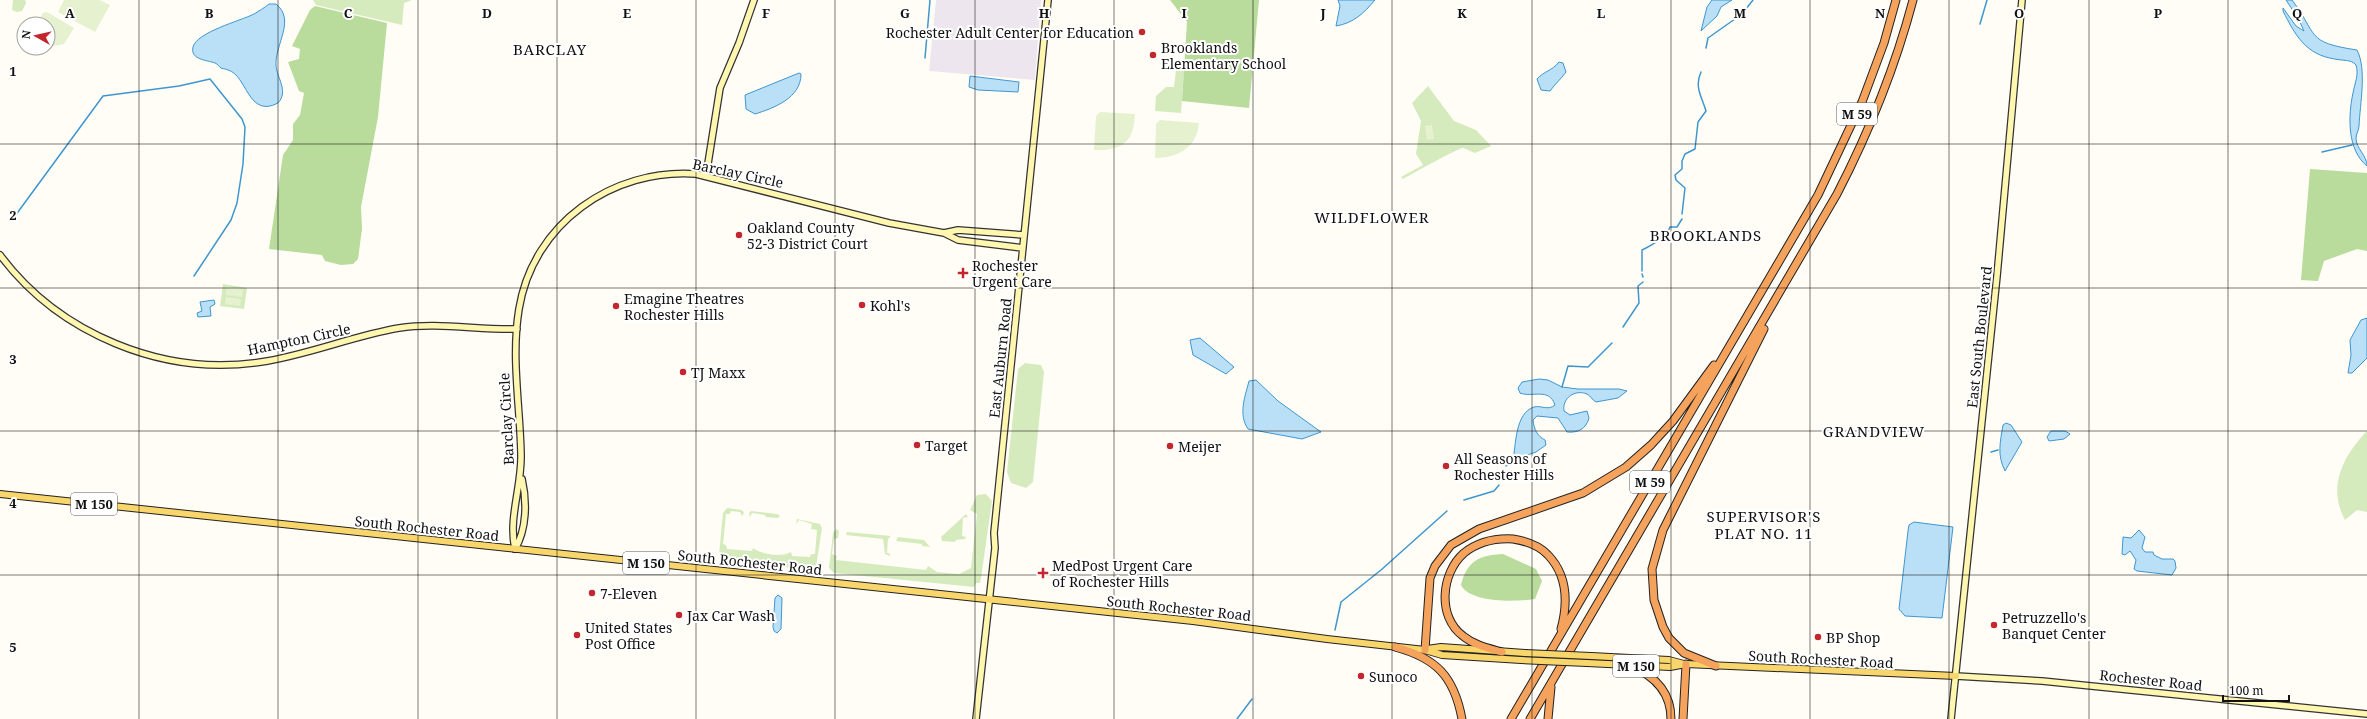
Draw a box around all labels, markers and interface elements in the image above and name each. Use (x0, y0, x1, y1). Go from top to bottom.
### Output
text: A (65, 4, 75, 22)
text: B (205, 4, 214, 22)
text: C (344, 4, 353, 22)
text: D (482, 4, 492, 22)
text: E (623, 4, 632, 22)
text: F (762, 4, 770, 22)
text: G (900, 4, 910, 22)
text: H (1039, 4, 1050, 22)
text: I (1181, 4, 1187, 22)
text: J (1319, 4, 1326, 22)
text: K (1457, 4, 1467, 22)
text: L (1597, 4, 1606, 22)
text: M (1734, 4, 1747, 22)
text: N (1875, 4, 1886, 22)
text: O (2014, 4, 2024, 22)
text: P (2154, 4, 2163, 22)
text: Q (2292, 4, 2302, 22)
north arrow (16, 16, 56, 56)
place label: Rochester Adult Center for Education (886, 23, 1134, 42)
marker: Rochester Adult Center for Education (1137, 27, 1147, 37)
text: N (18, 29, 34, 40)
place label: Brooklands Elementary School (1161, 38, 1287, 73)
district label: BARCLAY (513, 39, 587, 59)
marker: Brooklands Elementary School (1148, 50, 1158, 60)
text: 1 (9, 62, 17, 80)
road number: M 59 (1837, 103, 1877, 125)
street label: Barclay Circle (691, 154, 785, 192)
text: 2 (9, 206, 17, 224)
district label: WILDFLOWER (1314, 207, 1430, 227)
place label: Oakland County 52-3 District Court (747, 218, 868, 253)
district label: BROOKLANDS (1650, 225, 1762, 245)
marker: Oakland County 52-3 District Court (734, 230, 744, 240)
place label: Rochester Urgent Care (972, 256, 1052, 291)
street label: East South Boulevard (1962, 265, 1996, 409)
marker: Rochester Urgent Care (957, 267, 969, 279)
place label: Emagine Theatres Rochester Hills (624, 289, 744, 324)
place label: Kohl's (870, 296, 910, 315)
street label: East Auburn Road (984, 297, 1016, 419)
marker: Kohl's (857, 300, 867, 310)
marker: Emagine Theatres Rochester Hills (611, 301, 621, 311)
street label: Hampton Circle (246, 319, 352, 359)
text: 3 (9, 350, 17, 368)
place label: TJ Maxx (691, 363, 746, 382)
marker: TJ Maxx (678, 367, 688, 377)
street label: Barclay Circle (494, 372, 518, 466)
district label: GRANDVIEW (1823, 421, 1925, 441)
place label: Target (925, 436, 968, 455)
place label: Meijer (1178, 437, 1222, 456)
marker: Target (912, 440, 922, 450)
marker: Meijer (1165, 441, 1175, 451)
place label: All Seasons of Rochester Hills (1454, 449, 1554, 484)
marker: All Seasons of Rochester Hills (1441, 461, 1451, 471)
road number: M 59 (1630, 471, 1670, 493)
road number: M 150 (71, 493, 117, 515)
text: 4 (9, 494, 17, 512)
district label: SUPERVISOR'S PLAT NO. 11 (1707, 506, 1821, 543)
street label: South Rochester Road (354, 511, 501, 545)
street label: South Rochester Road (677, 545, 824, 579)
road number: M 150 (623, 552, 669, 574)
place label: MedPost Urgent Care of Rochester Hills (1052, 556, 1192, 591)
marker: MedPost Urgent Care of Rochester Hills (1037, 567, 1049, 579)
place label: 7-Eleven (600, 584, 657, 603)
marker: 7-Eleven (587, 588, 597, 598)
street label: South Rochester Road (1106, 591, 1253, 625)
place label: Jax Car Wash (686, 606, 775, 625)
place label: Petruzzello's Banquet Center (2002, 608, 2106, 643)
marker: Jax Car Wash (674, 610, 684, 620)
place label: United States Post Office (585, 618, 672, 653)
marker: Petruzzello's Banquet Center (1989, 620, 1999, 630)
place label: BP Shop (1826, 628, 1880, 647)
marker: United States Post Office (572, 630, 582, 640)
marker: BP Shop (1813, 632, 1823, 642)
text: 5 (9, 638, 17, 656)
street label: South Rochester Road (1748, 646, 1894, 672)
road number: M 150 (1613, 655, 1659, 677)
street label: Rochester Road (2099, 665, 2204, 695)
place label: Sunoco (1369, 667, 1418, 686)
marker: Sunoco (1356, 671, 1366, 681)
scale bar (2223, 677, 2289, 703)
text: 100 m (2229, 682, 2264, 699)

